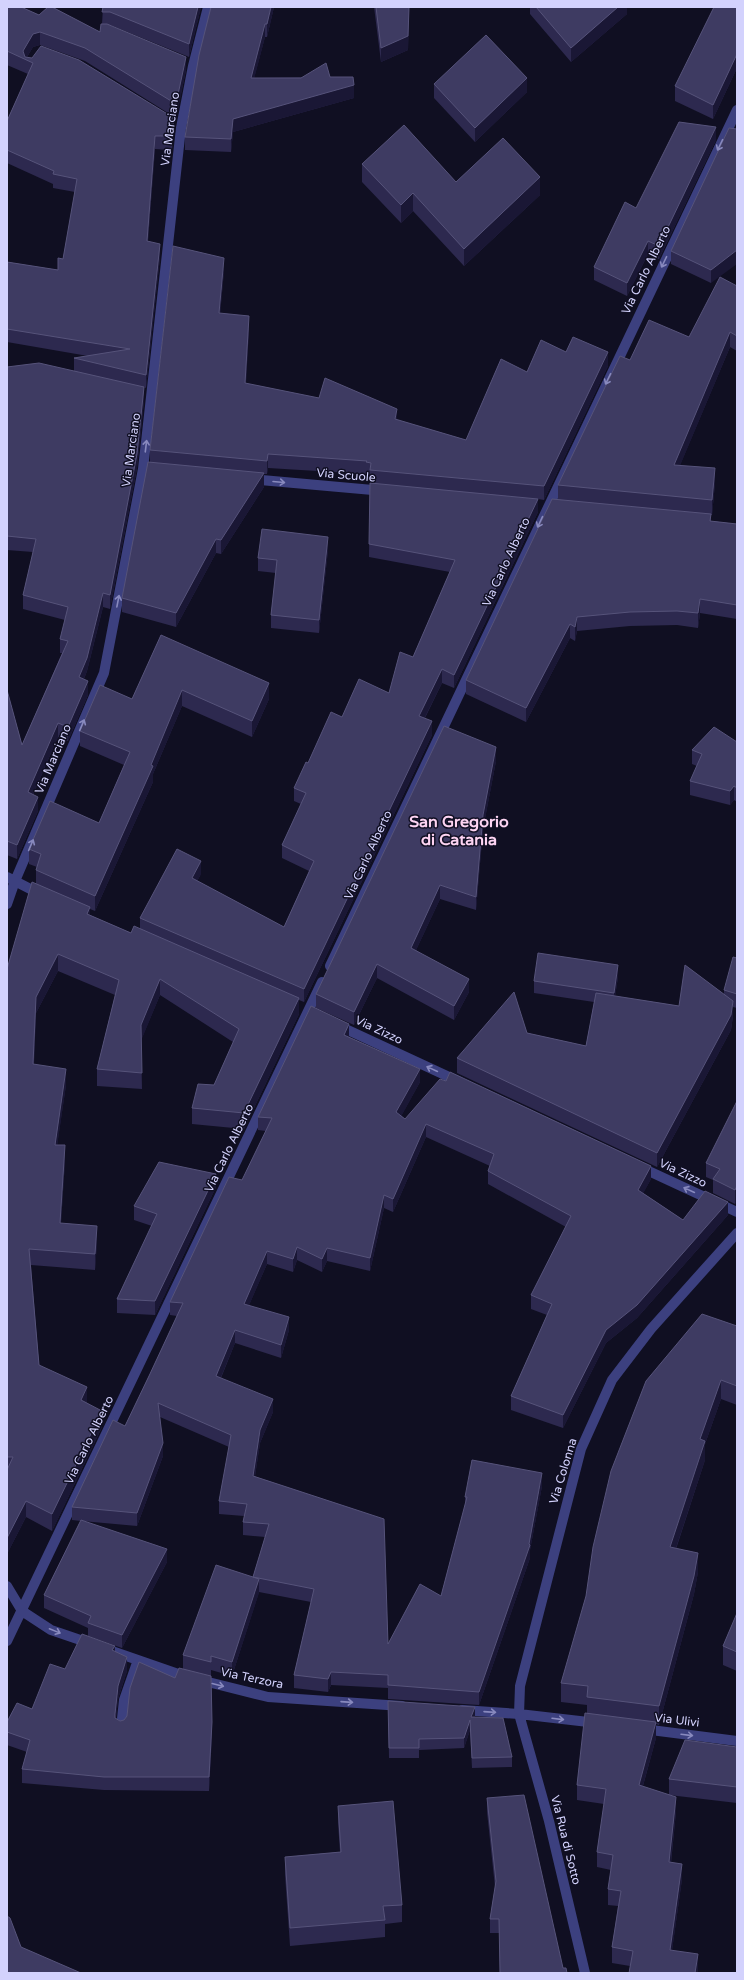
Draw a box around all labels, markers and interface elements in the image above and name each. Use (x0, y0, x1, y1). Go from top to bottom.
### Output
street label: Via Marciano (158, 91, 182, 167)
one-way arrow (716, 138, 723, 150)
street label: Via Carlo Alberto (618, 223, 674, 317)
one-way arrow (660, 256, 667, 268)
one-way arrow (604, 373, 611, 385)
street label: Via Marciano (119, 412, 143, 488)
one-way arrow (142, 439, 150, 452)
street label: Via Scuole (316, 465, 376, 485)
one-way arrow (272, 478, 285, 485)
street label: Via Carlo Alberto (479, 515, 533, 609)
one-way arrow (536, 515, 543, 527)
one-way arrow (114, 595, 122, 608)
one-way arrow (78, 720, 86, 732)
street label: Via Marciano (32, 722, 74, 796)
street label: Via Carlo Alberto (341, 808, 395, 902)
district label: San Gregorio di Catania (409, 812, 509, 850)
one-way arrow (27, 839, 35, 851)
street label: Via Zizzo (353, 1013, 405, 1047)
one-way arrow (426, 1065, 438, 1072)
street label: Via Carlo Alberto (201, 1101, 257, 1195)
street label: Via Zizzo (657, 1156, 709, 1190)
one-way arrow (683, 1186, 695, 1193)
street label: Via Carlo Alberto (61, 1393, 117, 1487)
street label: Via Colonna (546, 1436, 580, 1506)
one-way arrow (48, 1628, 60, 1636)
street label: Via Terzora (219, 1665, 285, 1691)
one-way arrow (212, 1681, 225, 1689)
one-way arrow (340, 1699, 353, 1706)
one-way arrow (483, 1708, 496, 1715)
street label: Via Ulivi (654, 1710, 700, 1730)
one-way arrow (551, 1715, 564, 1723)
one-way arrow (680, 1731, 693, 1739)
street label: Via Rua di Sotto (548, 1794, 584, 1886)

